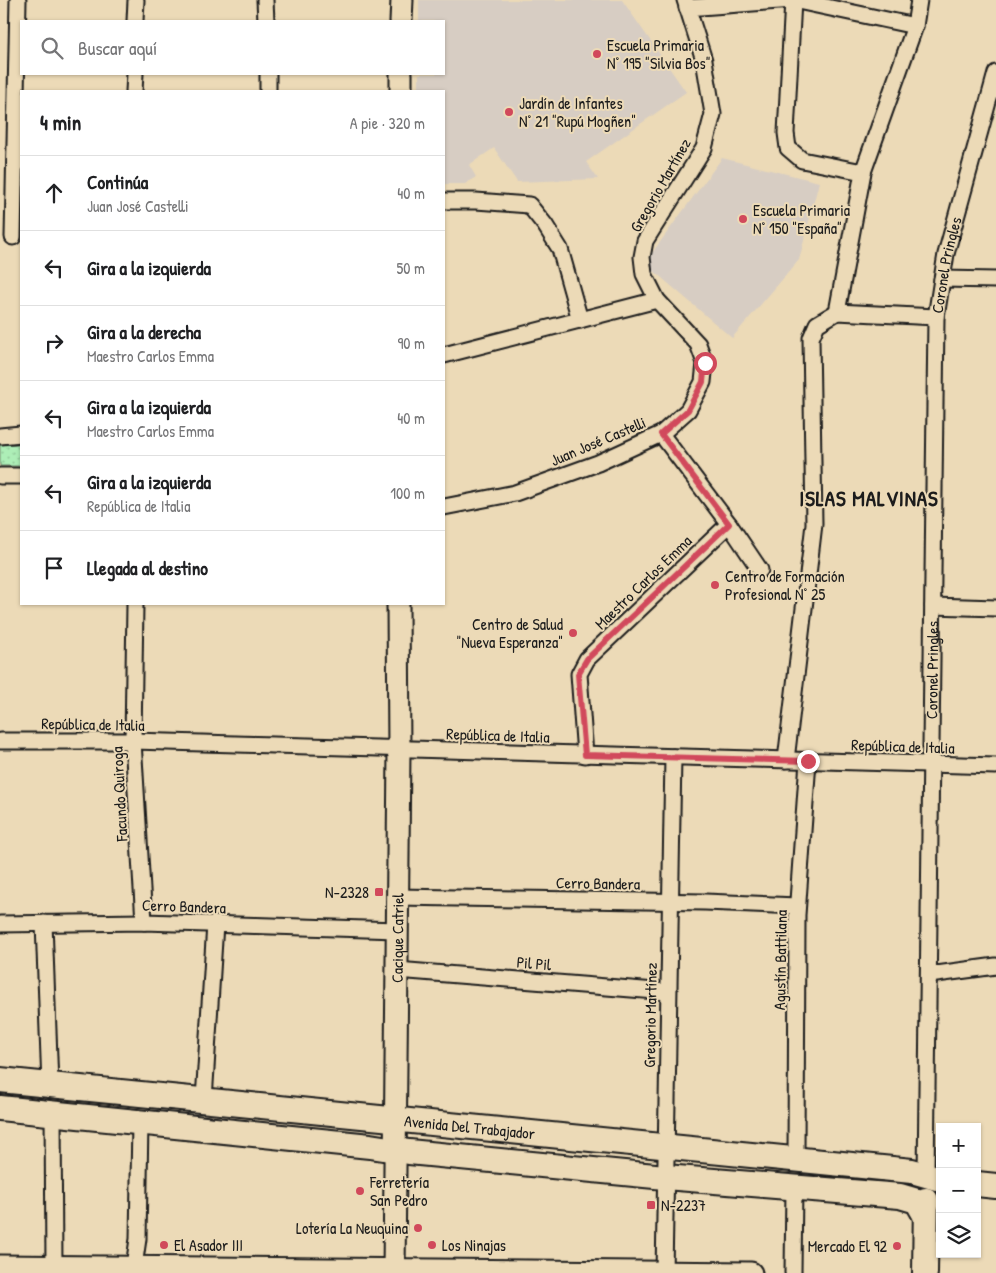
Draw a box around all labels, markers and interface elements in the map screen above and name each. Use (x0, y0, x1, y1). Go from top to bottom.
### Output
search box (20, 20, 445, 75)
icon: search (38, 34, 66, 62)
place label: Escuela Primaria N° 195 "Silvia Bos" (607, 34, 711, 74)
text: Buscar aquí (78, 35, 157, 61)
marker: Escuela Primaria N° 195 "Silvia Bos" (591, 48, 603, 60)
place label: Jardín de Infantes N° 21 "Rupú Mogñen" (519, 92, 636, 132)
marker: Jardín de Infantes N° 21 "Rupú Mogñen" (503, 106, 515, 118)
text: 4 min (40, 108, 81, 137)
text: A pie · 320 m (350, 112, 425, 134)
street label: Gregorio Martínez (624, 134, 696, 236)
text: Continúa (87, 169, 148, 195)
icon: ahead (40, 179, 68, 207)
text: 40 m (397, 182, 425, 204)
text: Juan José Castelli (87, 195, 189, 217)
place label: Escuela Primaria N° 150 "España" (753, 199, 850, 239)
marker: Escuela Primaria N° 150 "España" (737, 213, 749, 225)
street label: Coronel Pringles (926, 214, 967, 315)
icon: left (40, 254, 68, 282)
text: Gira a la izquierda (87, 255, 211, 281)
text: 50 m (397, 257, 425, 279)
text: Gira a la derecha (87, 319, 201, 345)
icon: right (40, 329, 68, 357)
text: 90 m (397, 332, 425, 354)
text: Maestro Carlos Emma (87, 345, 214, 367)
route start (694, 352, 717, 375)
text: Gira a la izquierda (87, 394, 211, 420)
icon: left (40, 404, 68, 432)
text: 40 m (397, 407, 425, 429)
street label: Juan José Castelli (547, 411, 649, 471)
text: Maestro Carlos Emma (87, 420, 214, 442)
text: Gira a la izquierda (87, 469, 211, 495)
icon: left (40, 479, 68, 507)
text: 100 m (390, 482, 425, 504)
district label: ISLAS MALVINAS (799, 484, 939, 513)
text: República de Italia (87, 495, 190, 517)
street label: Maestro Carlos Emma (590, 530, 696, 634)
icon: arrive (40, 554, 68, 582)
text: Llegada al destino (87, 555, 208, 581)
place label: Centro de Formación Profesional N° 25 (725, 565, 845, 605)
marker: Centro de Formación Profesional N° 25 (709, 579, 721, 591)
place label: Centro de Salud "Nueva Esperanza" (456, 613, 563, 653)
street label: Coronel Pringles (920, 621, 943, 719)
marker: Centro de Salud "Nueva Esperanza" (567, 627, 579, 639)
street label: República de Italia (41, 712, 145, 736)
street label: República de Italia (446, 722, 550, 748)
street label: República de Italia (851, 733, 955, 759)
street label: Facundo Quiroga (106, 746, 133, 843)
route end (797, 750, 820, 773)
street label: Cerro Bandera (556, 871, 640, 895)
place label: N-2328 (325, 881, 369, 903)
marker: N-2328 (373, 886, 385, 898)
street label: Cacique Catriel (386, 892, 409, 983)
street label: Cerro Bandera (142, 894, 226, 918)
street label: Agustín Battilana (768, 910, 792, 1010)
street label: Pil Pil (516, 951, 553, 976)
street label: Gregorio Martínez (638, 962, 662, 1068)
street label: Avenida Del Trabajador (403, 1109, 536, 1144)
map controls (936, 1123, 981, 1258)
button: + (936, 1123, 981, 1168)
button: − (936, 1168, 981, 1213)
place label: Ferretería San Pedro (369, 1171, 429, 1211)
marker: Ferretería San Pedro (354, 1185, 366, 1197)
place label: N-2237 (661, 1194, 706, 1216)
marker: N-2237 (645, 1199, 657, 1211)
button: layers (936, 1213, 981, 1258)
place label: Lotería La Neuquina (296, 1217, 408, 1239)
marker: Lotería La Neuquina (412, 1222, 424, 1234)
place label: El Asador III (174, 1234, 243, 1256)
place label: Los Ninajas (442, 1234, 506, 1256)
place label: Mercado El 92 (808, 1235, 888, 1257)
marker: El Asador III (158, 1239, 170, 1251)
marker: Los Ninajas (426, 1239, 438, 1251)
marker: Mercado El 92 (891, 1240, 903, 1252)

